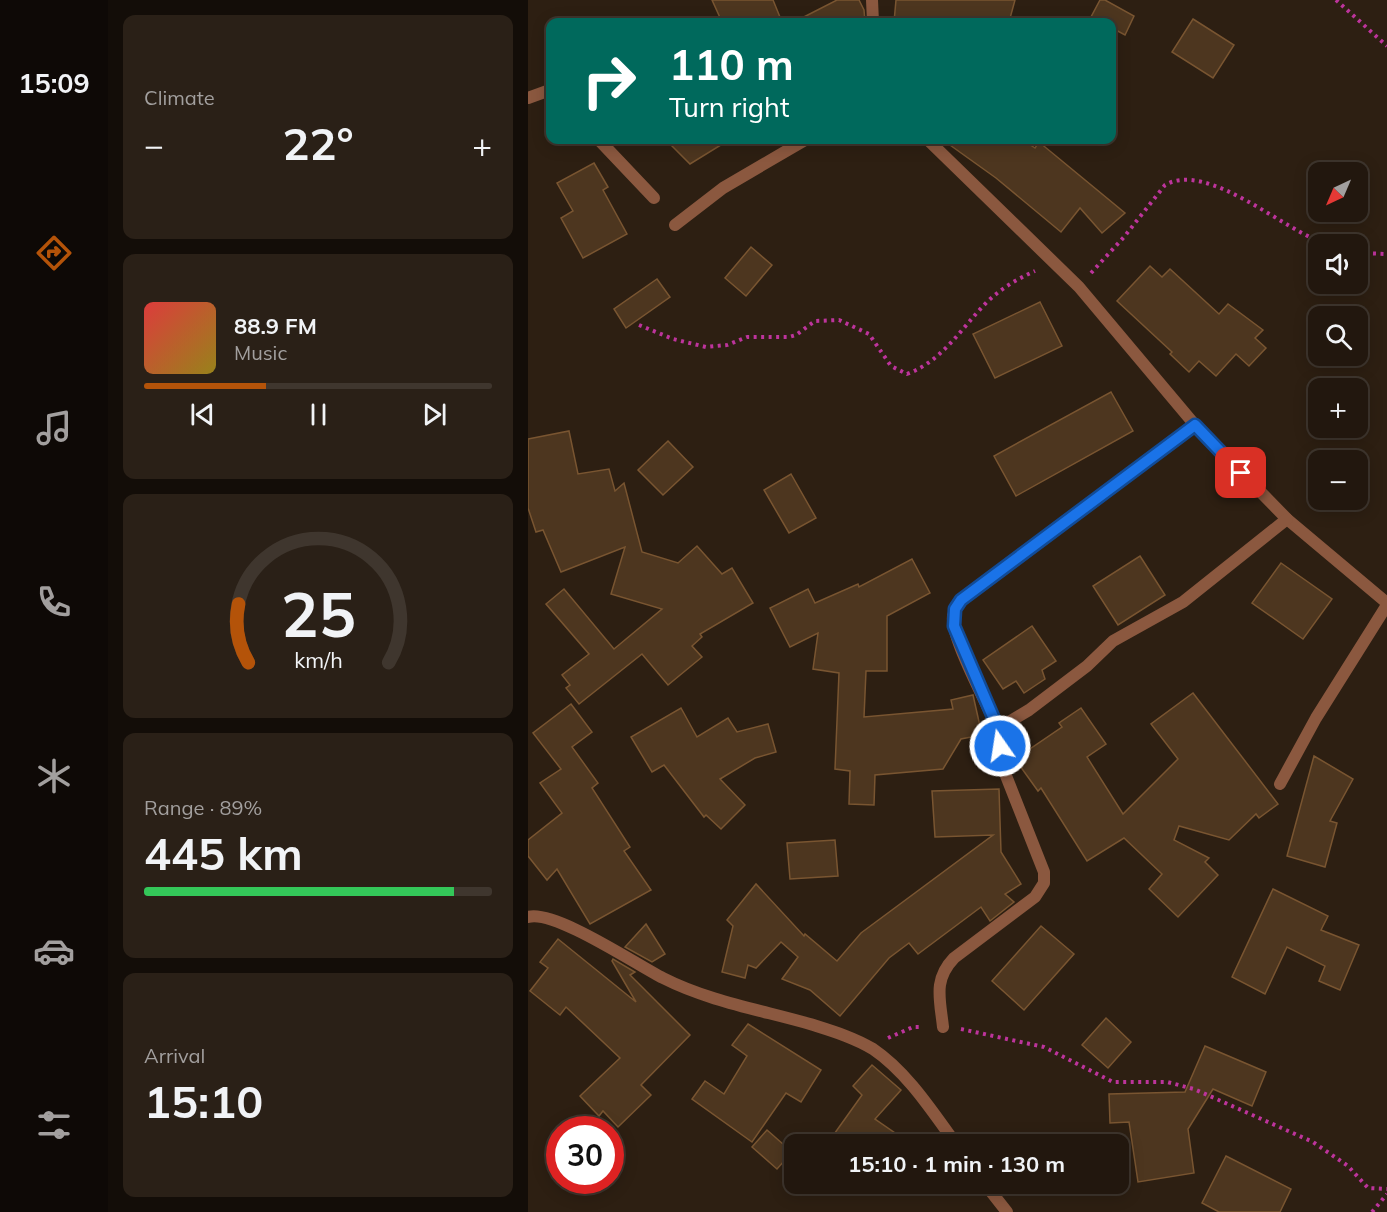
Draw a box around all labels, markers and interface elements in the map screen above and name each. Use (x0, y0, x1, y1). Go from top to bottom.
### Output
text: 110 m (669, 38, 794, 91)
icon: right (570, 42, 648, 120)
text: 15:09 (18, 66, 90, 100)
text: Climate (144, 85, 215, 110)
text: Turn right (669, 90, 789, 124)
text: 22° (282, 115, 354, 171)
text: − (144, 124, 164, 165)
text: + (472, 124, 492, 165)
north arrow (1308, 162, 1368, 222)
map controls (1308, 162, 1368, 510)
icon: directions (33, 232, 75, 274)
button: sound (1308, 234, 1368, 294)
button: search (1308, 306, 1368, 366)
text: 88.9 FM (234, 312, 317, 340)
text: Music (234, 340, 287, 365)
button: + (1308, 378, 1368, 438)
icon: previous (186, 398, 219, 431)
icon: pause (302, 398, 335, 431)
icon: next (418, 398, 451, 431)
icon: music (33, 407, 75, 449)
pin (1215, 447, 1266, 498)
button: − (1308, 450, 1368, 510)
icon: arrive (1224, 456, 1257, 489)
text: 25 (281, 574, 355, 653)
icon: phone (33, 581, 75, 623)
text: km/h (294, 646, 342, 673)
position arrow (968, 714, 1032, 778)
icon: climate (33, 755, 75, 797)
text: Range · 89% (144, 795, 262, 820)
text: 445 km (144, 825, 303, 881)
icon: car (33, 930, 75, 972)
text: Arrival (144, 1043, 205, 1068)
text: 15:10 (144, 1073, 263, 1129)
icon: filters (33, 1104, 75, 1146)
speed limit sign: 30 (546, 1116, 624, 1194)
text: 15:10 · 1 min · 130 m (848, 1150, 1065, 1178)

